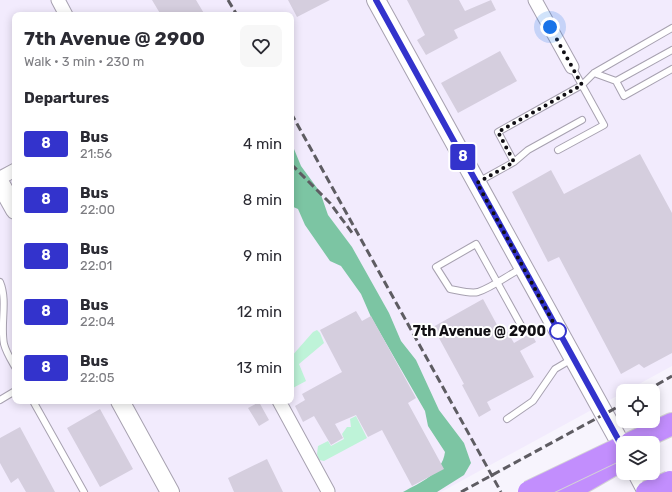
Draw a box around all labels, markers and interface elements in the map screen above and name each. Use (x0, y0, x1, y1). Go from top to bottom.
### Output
your location (540, 17, 560, 37)
button: heart (240, 25, 282, 67)
text: 7th Avenue @ 2900 (24, 27, 205, 50)
text: Walk · 3 min · 230 m (24, 54, 144, 69)
text: Departures (24, 89, 109, 107)
text: Bus (80, 128, 108, 146)
text: 8 (41, 135, 51, 152)
text: 4 min (243, 135, 282, 153)
line badge: 8 (450, 144, 476, 170)
text: 21:56 (80, 146, 112, 161)
text: 8 (458, 148, 468, 165)
text: Bus (80, 184, 108, 202)
text: 8 (41, 191, 51, 208)
text: 8 min (243, 191, 282, 209)
text: 22:00 (80, 202, 115, 217)
text: Bus (80, 240, 108, 258)
text: 8 (41, 247, 51, 264)
text: 9 min (243, 247, 282, 265)
text: 22:01 (80, 258, 112, 273)
text: Bus (80, 296, 108, 314)
text: 8 (41, 303, 51, 320)
text: 12 min (237, 303, 282, 321)
text: 22:04 (80, 314, 115, 329)
marker: 7th Avenue @ 2900 (549, 322, 567, 340)
place label: 7th Avenue @ 2900 (413, 323, 546, 340)
text: Bus (80, 352, 108, 370)
text: 8 (41, 359, 51, 376)
text: 13 min (237, 359, 282, 377)
text: 22:05 (80, 370, 115, 385)
map controls (616, 384, 660, 480)
button: locate (616, 384, 660, 428)
button: layers (616, 436, 660, 480)

